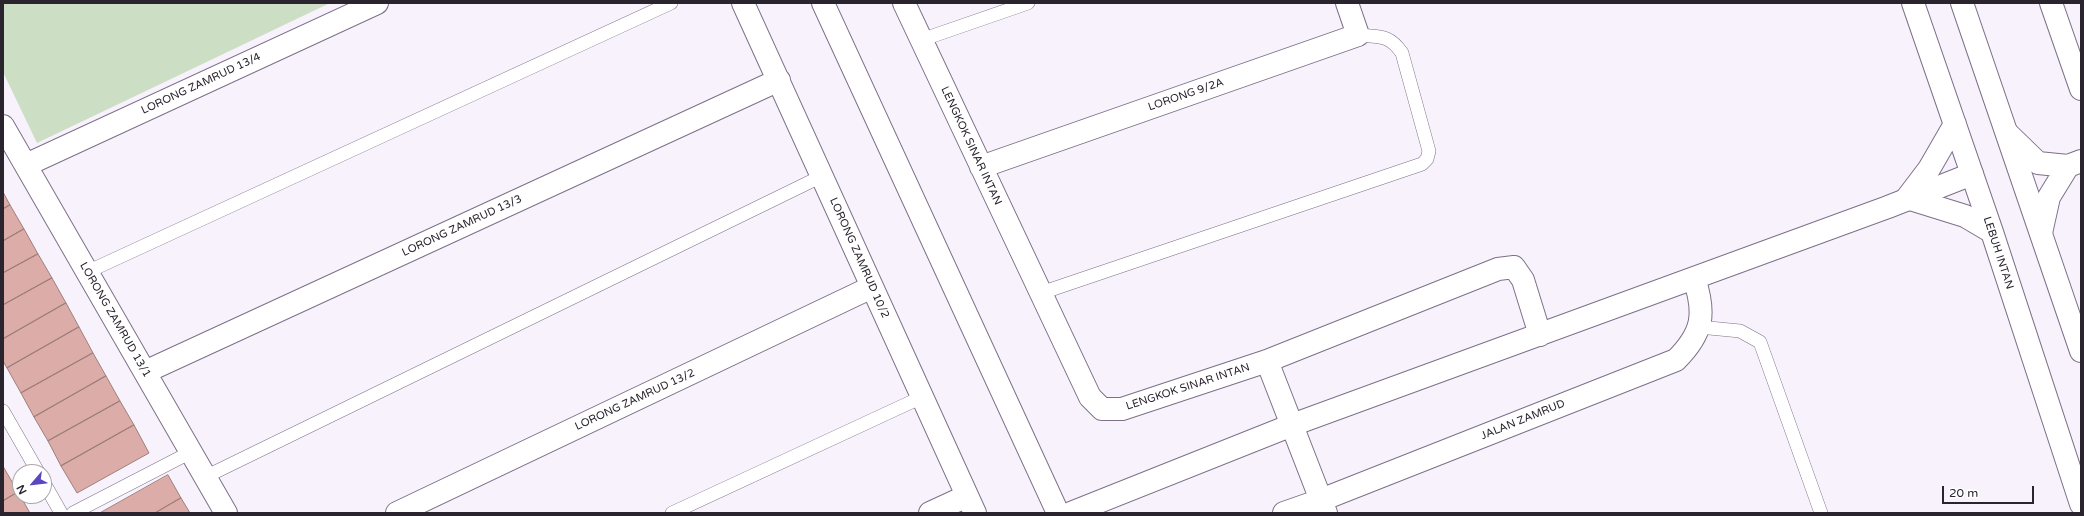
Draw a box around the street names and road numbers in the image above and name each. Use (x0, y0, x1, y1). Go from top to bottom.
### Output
street label: LORONG ZAMRUD 13/4 (139, 51, 263, 117)
street label: LORONG 9/2A (1147, 76, 1225, 114)
street label: LENGKOK SINAR INTAN (938, 85, 1004, 207)
street label: LORONG ZAMRUD 13/3 (400, 192, 524, 260)
street label: LORONG ZAMRUD 10/2 (826, 196, 892, 320)
street label: LEBUH INTAN (1980, 215, 2016, 291)
street label: LORONG ZAMRUD 13/1 (77, 260, 153, 380)
street label: LENGKOK SINAR INTAN (1124, 361, 1252, 413)
street label: LORONG ZAMRUD 13/2 (573, 366, 697, 434)
street label: JALAN ZAMRUD (1479, 397, 1567, 443)

